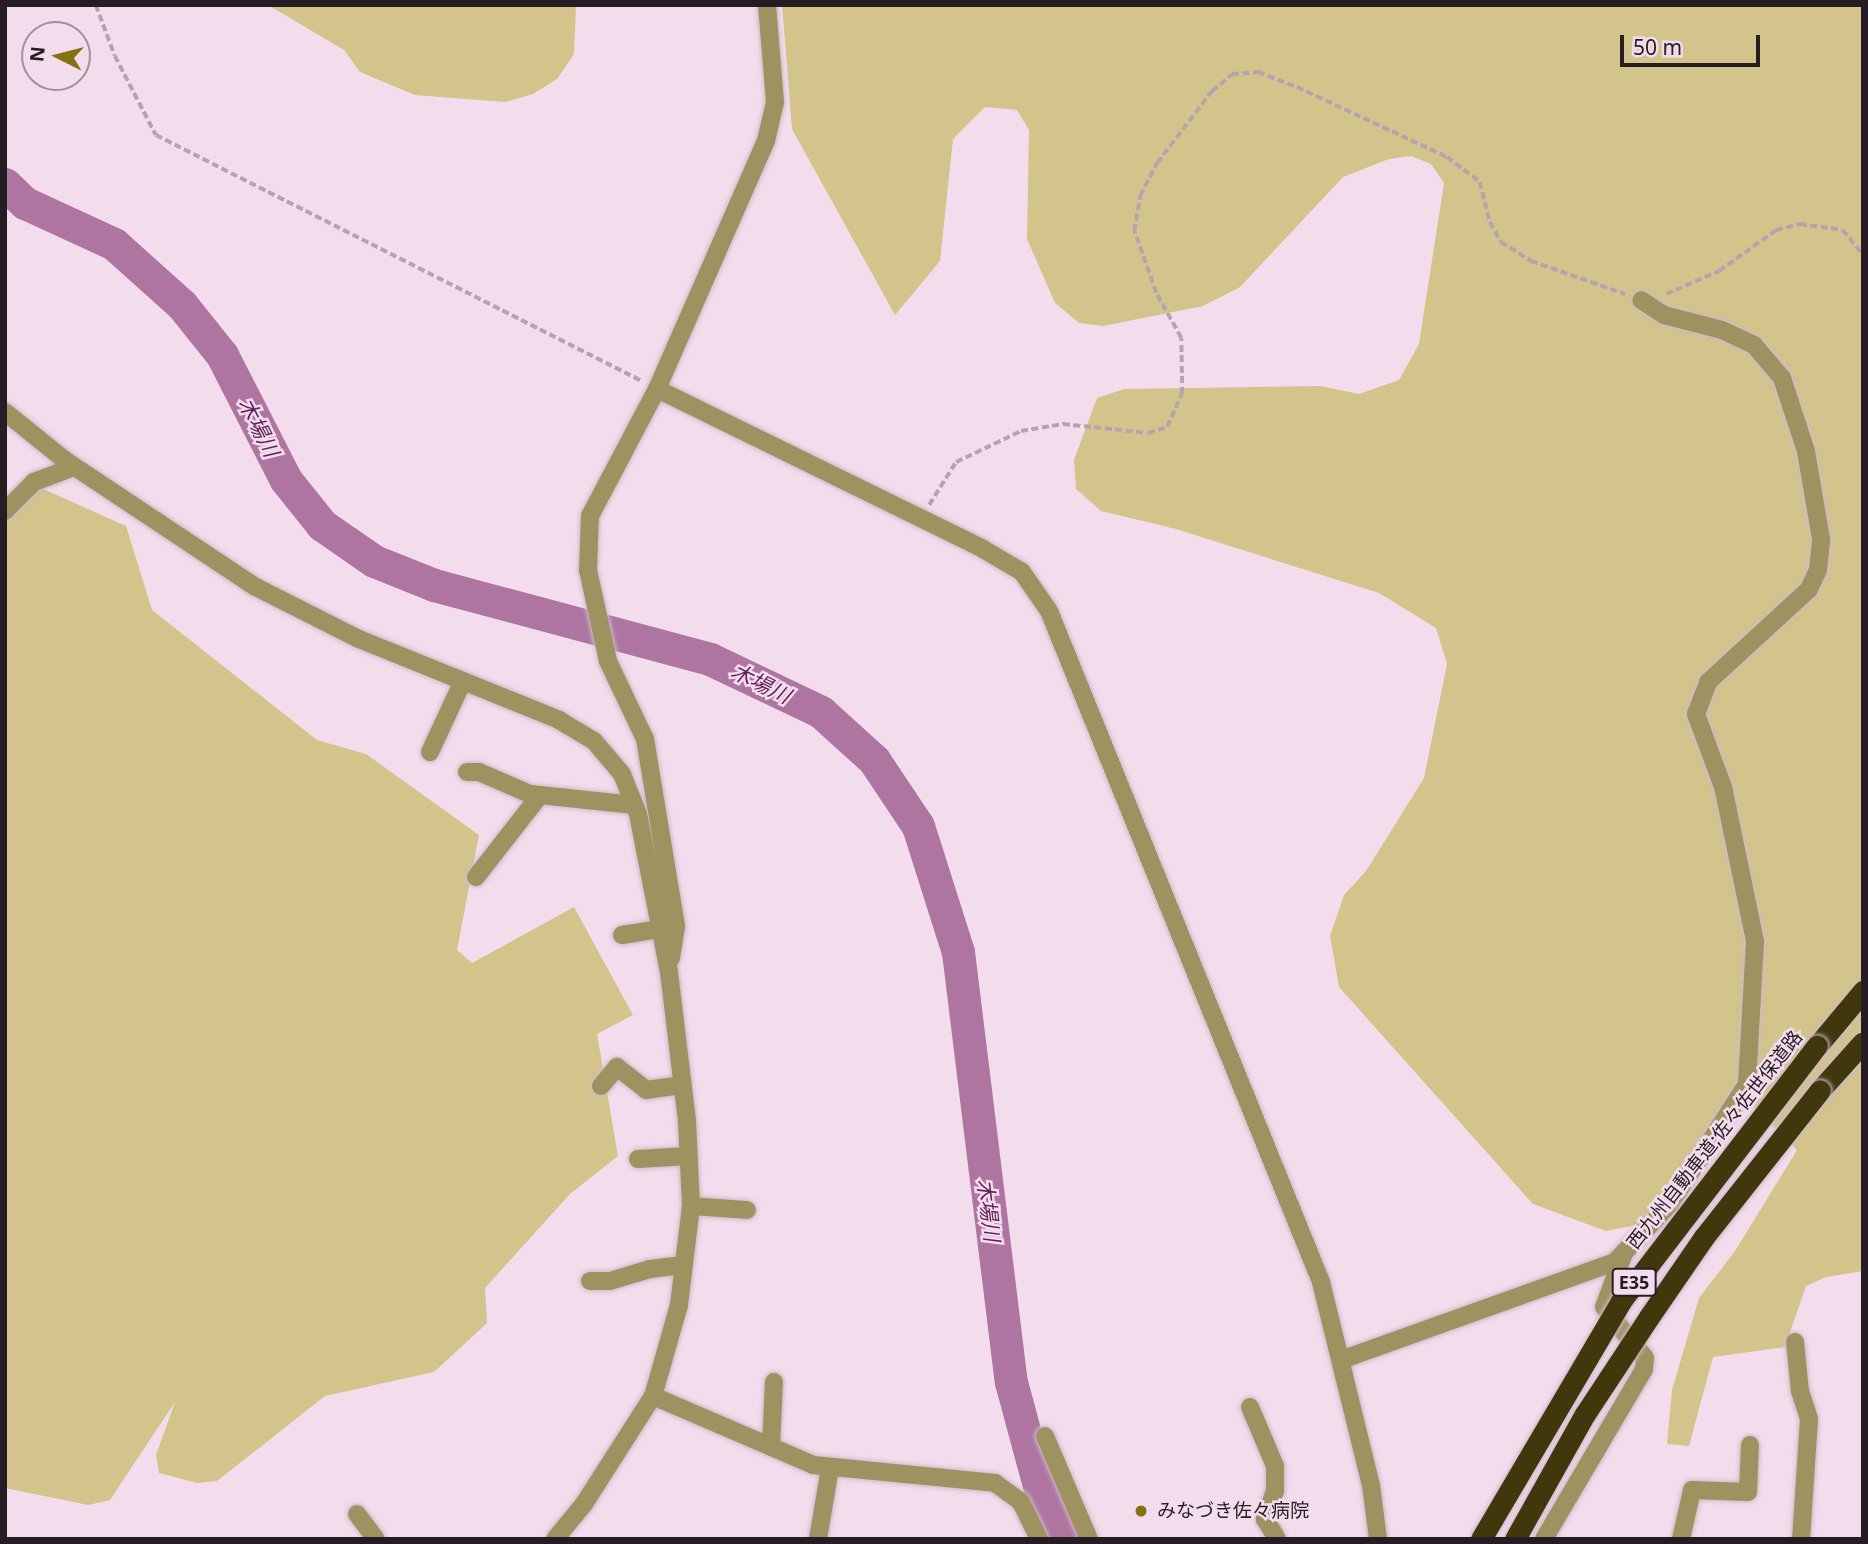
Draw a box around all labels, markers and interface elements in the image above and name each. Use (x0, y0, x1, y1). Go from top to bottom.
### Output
north arrow (21, 21, 91, 91)
scale bar (1623, 21, 1763, 65)
text: 50 m (1633, 33, 1682, 61)
text: N (23, 45, 51, 63)
water label: 木場川 (233, 393, 285, 461)
water label: 木場川 (727, 658, 795, 708)
street label: 西九州自動車道;佐々佐世保道路 (1623, 1026, 1807, 1254)
water label: 木場川 (973, 1177, 1005, 1243)
road number: E35 (1611, 1268, 1657, 1296)
place label: みなづき佐々病院 (1157, 1500, 1309, 1522)
marker: みなづき佐々病院 (1131, 1501, 1151, 1521)

